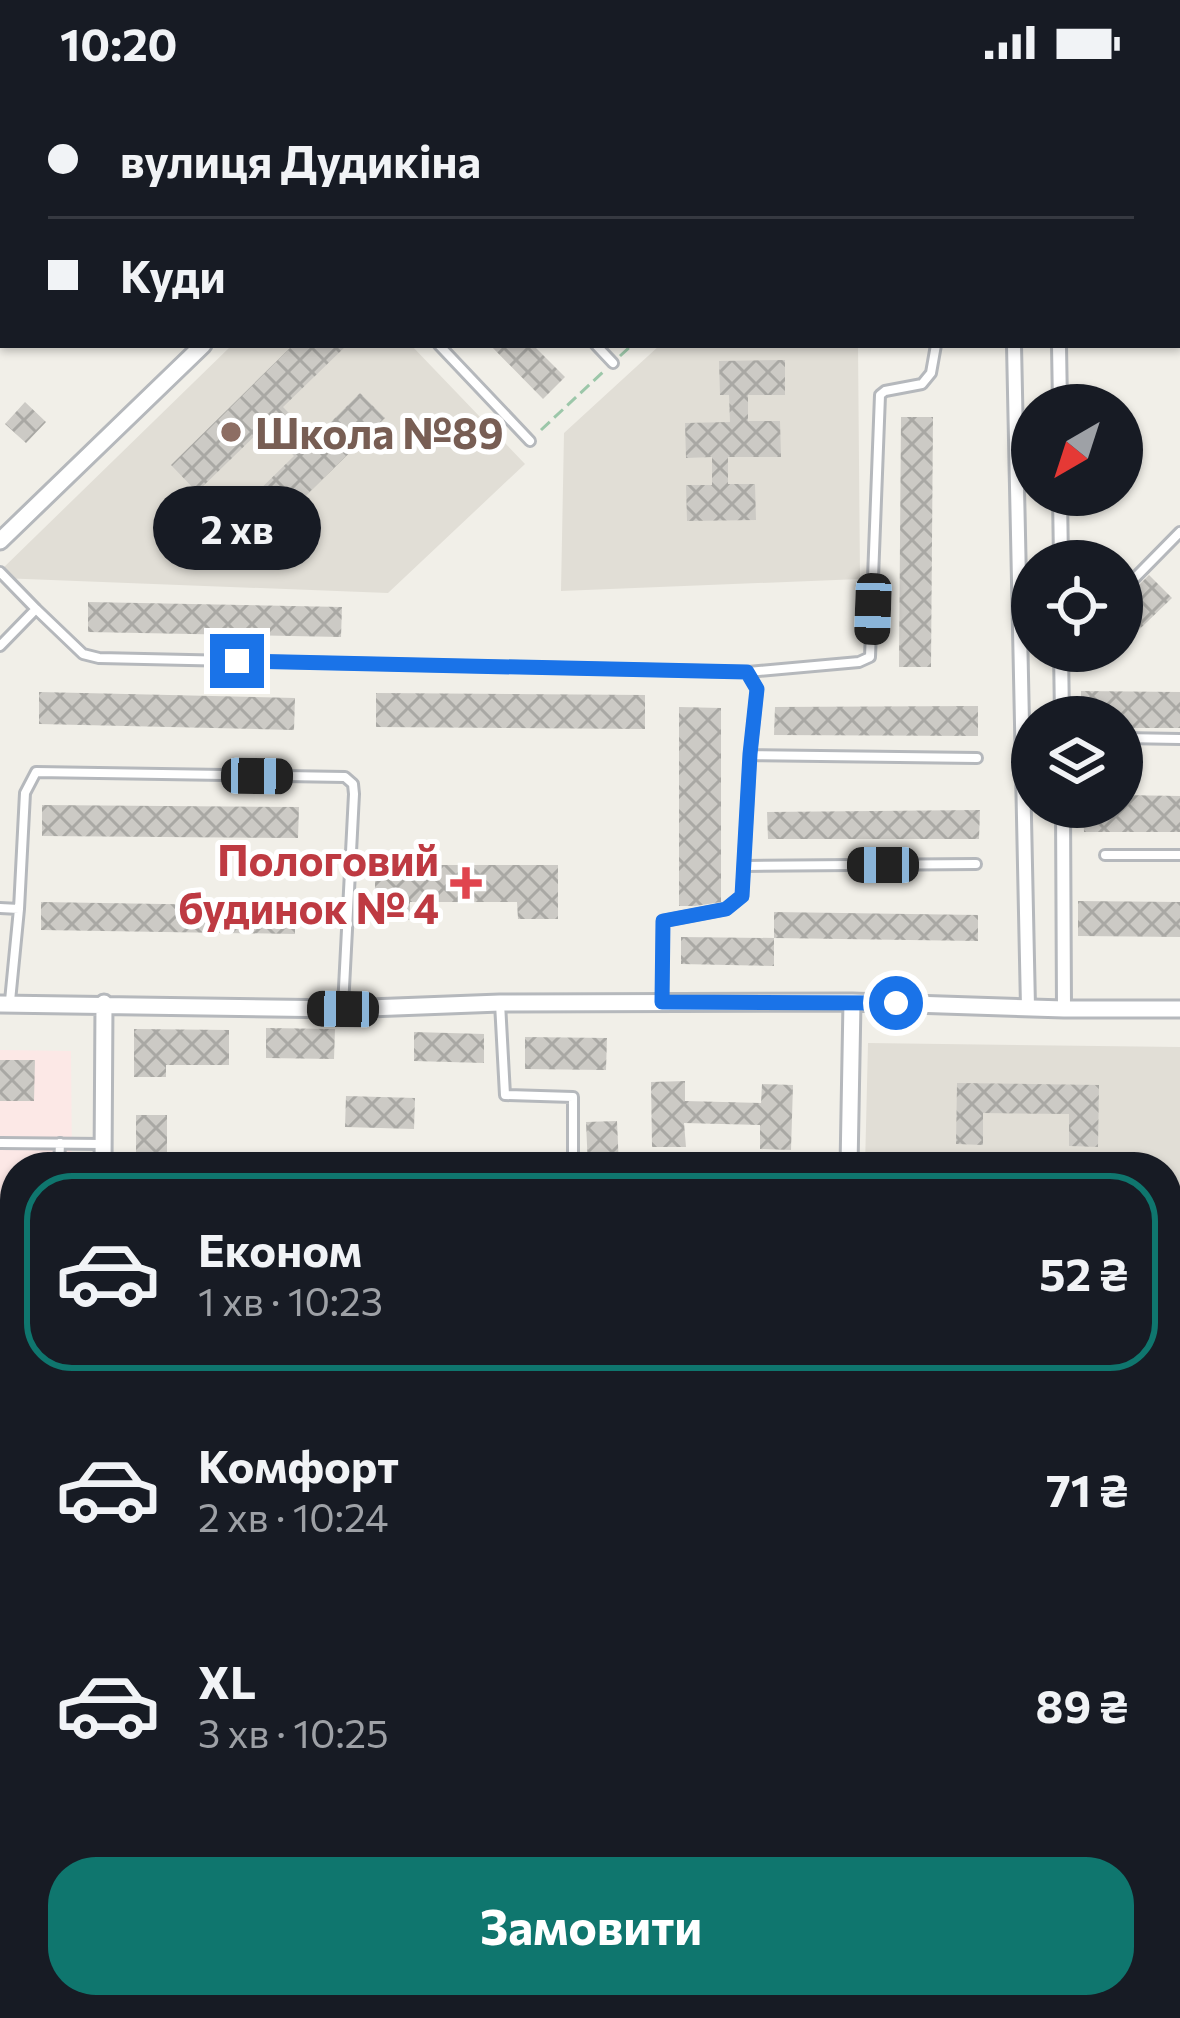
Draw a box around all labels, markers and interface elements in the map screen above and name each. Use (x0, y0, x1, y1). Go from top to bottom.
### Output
text: 10:20 (60, 15, 177, 70)
text: вулиця Дудикіна (120, 132, 481, 187)
text: Куди (120, 247, 226, 302)
north arrow (1011, 384, 1143, 516)
map controls (1011, 384, 1143, 828)
place label: Школа №89 (255, 406, 504, 458)
marker: Школа №89 (218, 419, 244, 445)
callout: 2 хв (153, 487, 321, 571)
text: 2 хв (200, 504, 274, 552)
button: locate (1011, 540, 1143, 672)
car (854, 572, 892, 646)
route end (210, 634, 264, 688)
button: layers (1011, 696, 1143, 828)
car (221, 757, 293, 795)
place label: Пологовий будинок № 4 (178, 833, 439, 933)
car (847, 847, 919, 883)
marker: Пологовий будинок № 4 (450, 867, 482, 899)
route start (869, 976, 923, 1030)
car (307, 990, 379, 1028)
icon: car (54, 1218, 162, 1326)
text: Економ (198, 1221, 362, 1276)
text: 52 ₴ (1039, 1245, 1128, 1300)
text: 1 хв · 10:23 (198, 1276, 383, 1324)
icon: car (54, 1434, 162, 1542)
text: Комфорт (198, 1437, 399, 1492)
text: 71 ₴ (1046, 1461, 1128, 1516)
text: 2 хв · 10:24 (198, 1492, 388, 1540)
icon: car (54, 1650, 162, 1758)
text: XL (198, 1653, 256, 1708)
text: 89 ₴ (1036, 1677, 1128, 1732)
text: 3 хв · 10:25 (198, 1708, 389, 1756)
button: Замовити (48, 1857, 1134, 1995)

